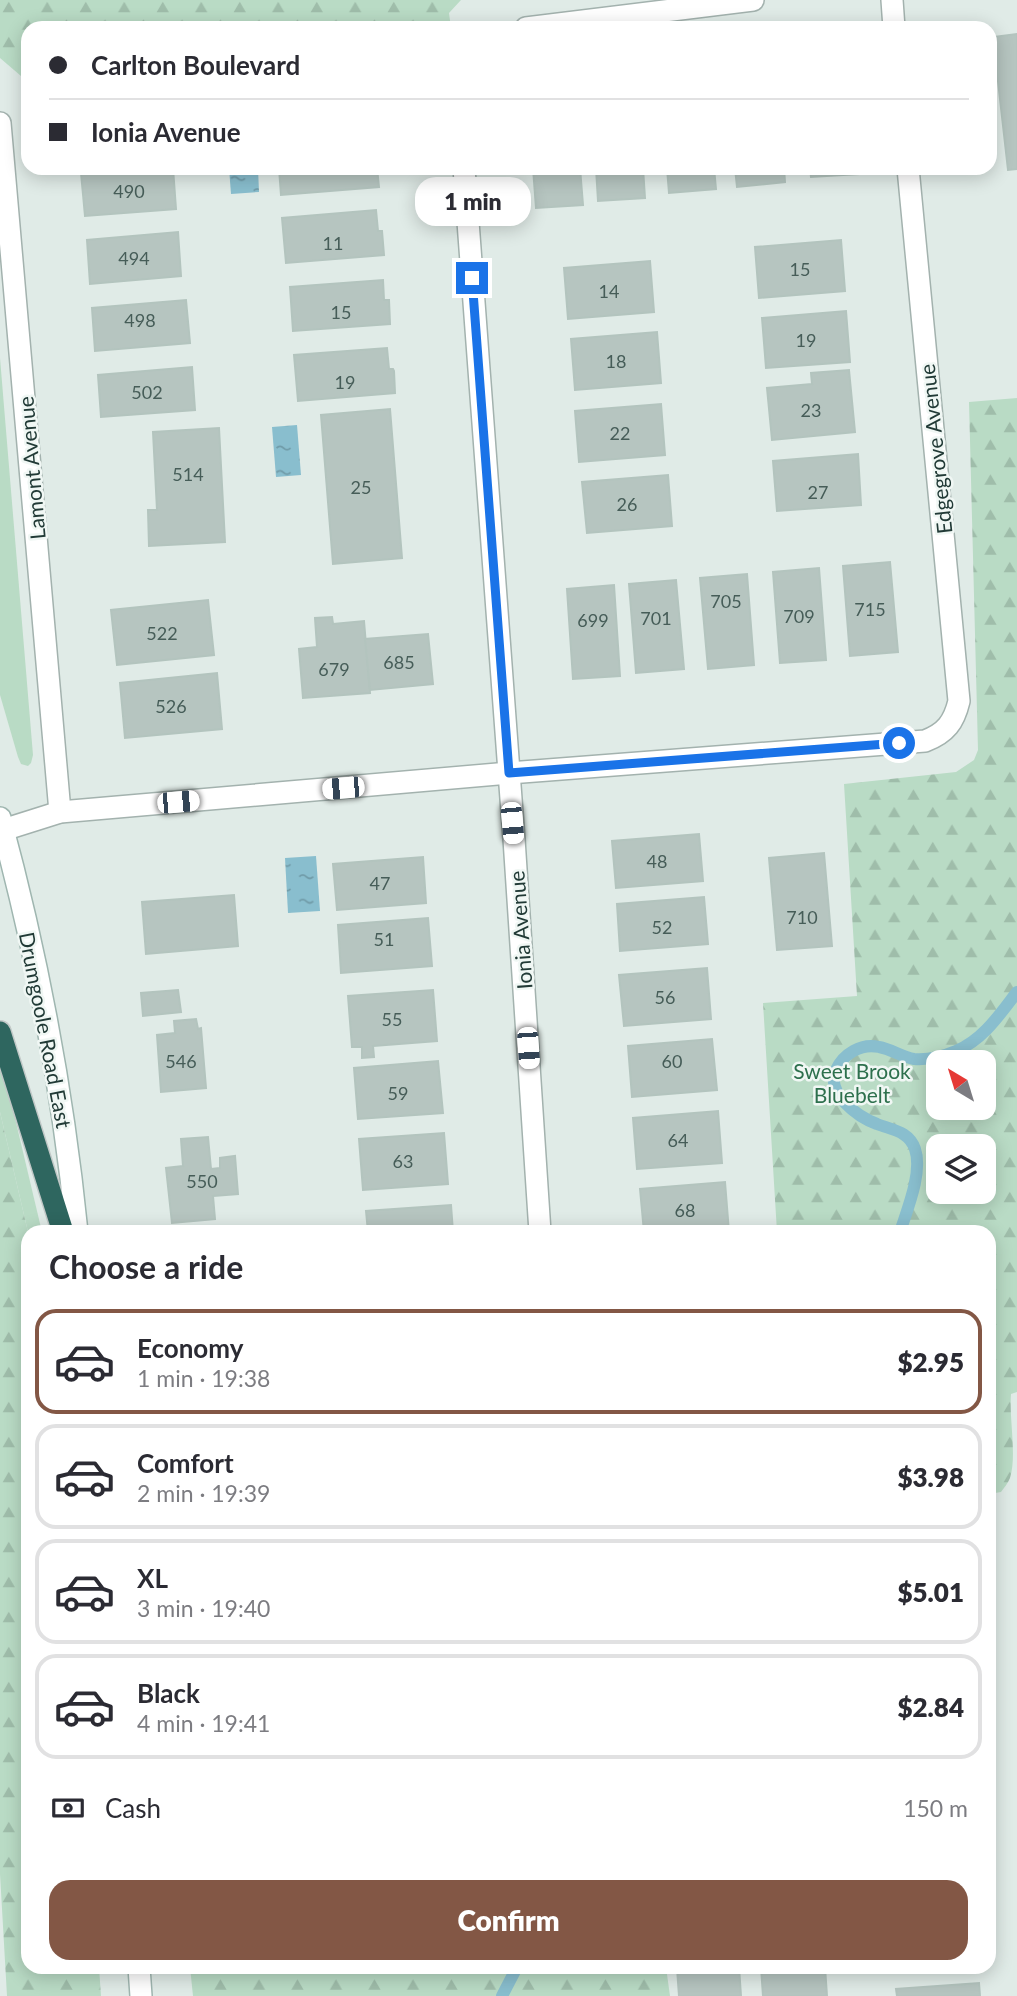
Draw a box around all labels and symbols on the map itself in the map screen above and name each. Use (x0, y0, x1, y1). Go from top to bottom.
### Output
callout: 1 min (414, 176, 530, 226)
house number: 490 (113, 180, 145, 202)
house number: 11 (323, 232, 343, 254)
house number: 494 (118, 247, 150, 269)
house number: 15 (790, 258, 810, 280)
route end (456, 262, 488, 294)
house number: 14 (599, 280, 619, 302)
house number: 15 (331, 301, 351, 323)
house number: 498 (124, 309, 156, 331)
house number: 19 (796, 329, 816, 351)
house number: 18 (606, 350, 626, 372)
street label: Edgegrove Avenue (914, 363, 956, 535)
house number: 19 (335, 371, 355, 393)
house number: 502 (131, 381, 163, 403)
street label: Lamont Avenue (12, 395, 50, 541)
house number: 23 (801, 399, 821, 421)
house number: 22 (610, 422, 630, 444)
house number: 514 (172, 463, 204, 485)
house number: 25 (351, 476, 371, 498)
house number: 27 (808, 481, 828, 503)
house number: 26 (617, 493, 637, 515)
house number: 705 (710, 590, 742, 612)
house number: 715 (854, 598, 886, 620)
house number: 709 (783, 605, 815, 627)
house number: 701 (640, 607, 672, 629)
house number: 699 (577, 609, 609, 631)
house number: 522 (146, 622, 178, 644)
house number: 685 (383, 651, 415, 673)
house number: 679 (318, 658, 350, 680)
house number: 526 (155, 695, 187, 717)
route start (883, 727, 915, 759)
car (322, 776, 365, 800)
car (157, 790, 200, 814)
car (500, 801, 525, 845)
house number: 48 (647, 850, 667, 872)
street label: Ionia Avenue (503, 870, 537, 990)
house number: 47 (370, 872, 390, 894)
house number: 710 (786, 906, 818, 928)
house number: 52 (652, 916, 672, 938)
house number: 51 (374, 928, 394, 950)
street label: Drumgoole Road East (15, 930, 77, 1131)
house number: 56 (655, 986, 675, 1008)
house number: 55 (382, 1008, 402, 1030)
car (517, 1026, 540, 1070)
house number: 546 (165, 1050, 197, 1072)
house number: 60 (662, 1050, 682, 1072)
north arrow (926, 1050, 996, 1120)
park label: Sweet Brook Bluebelt (793, 1058, 911, 1107)
house number: 59 (388, 1082, 408, 1104)
house number: 64 (668, 1129, 688, 1151)
house number: 63 (393, 1150, 413, 1172)
house number: 550 (186, 1170, 218, 1192)
house number: 68 (675, 1199, 695, 1221)

